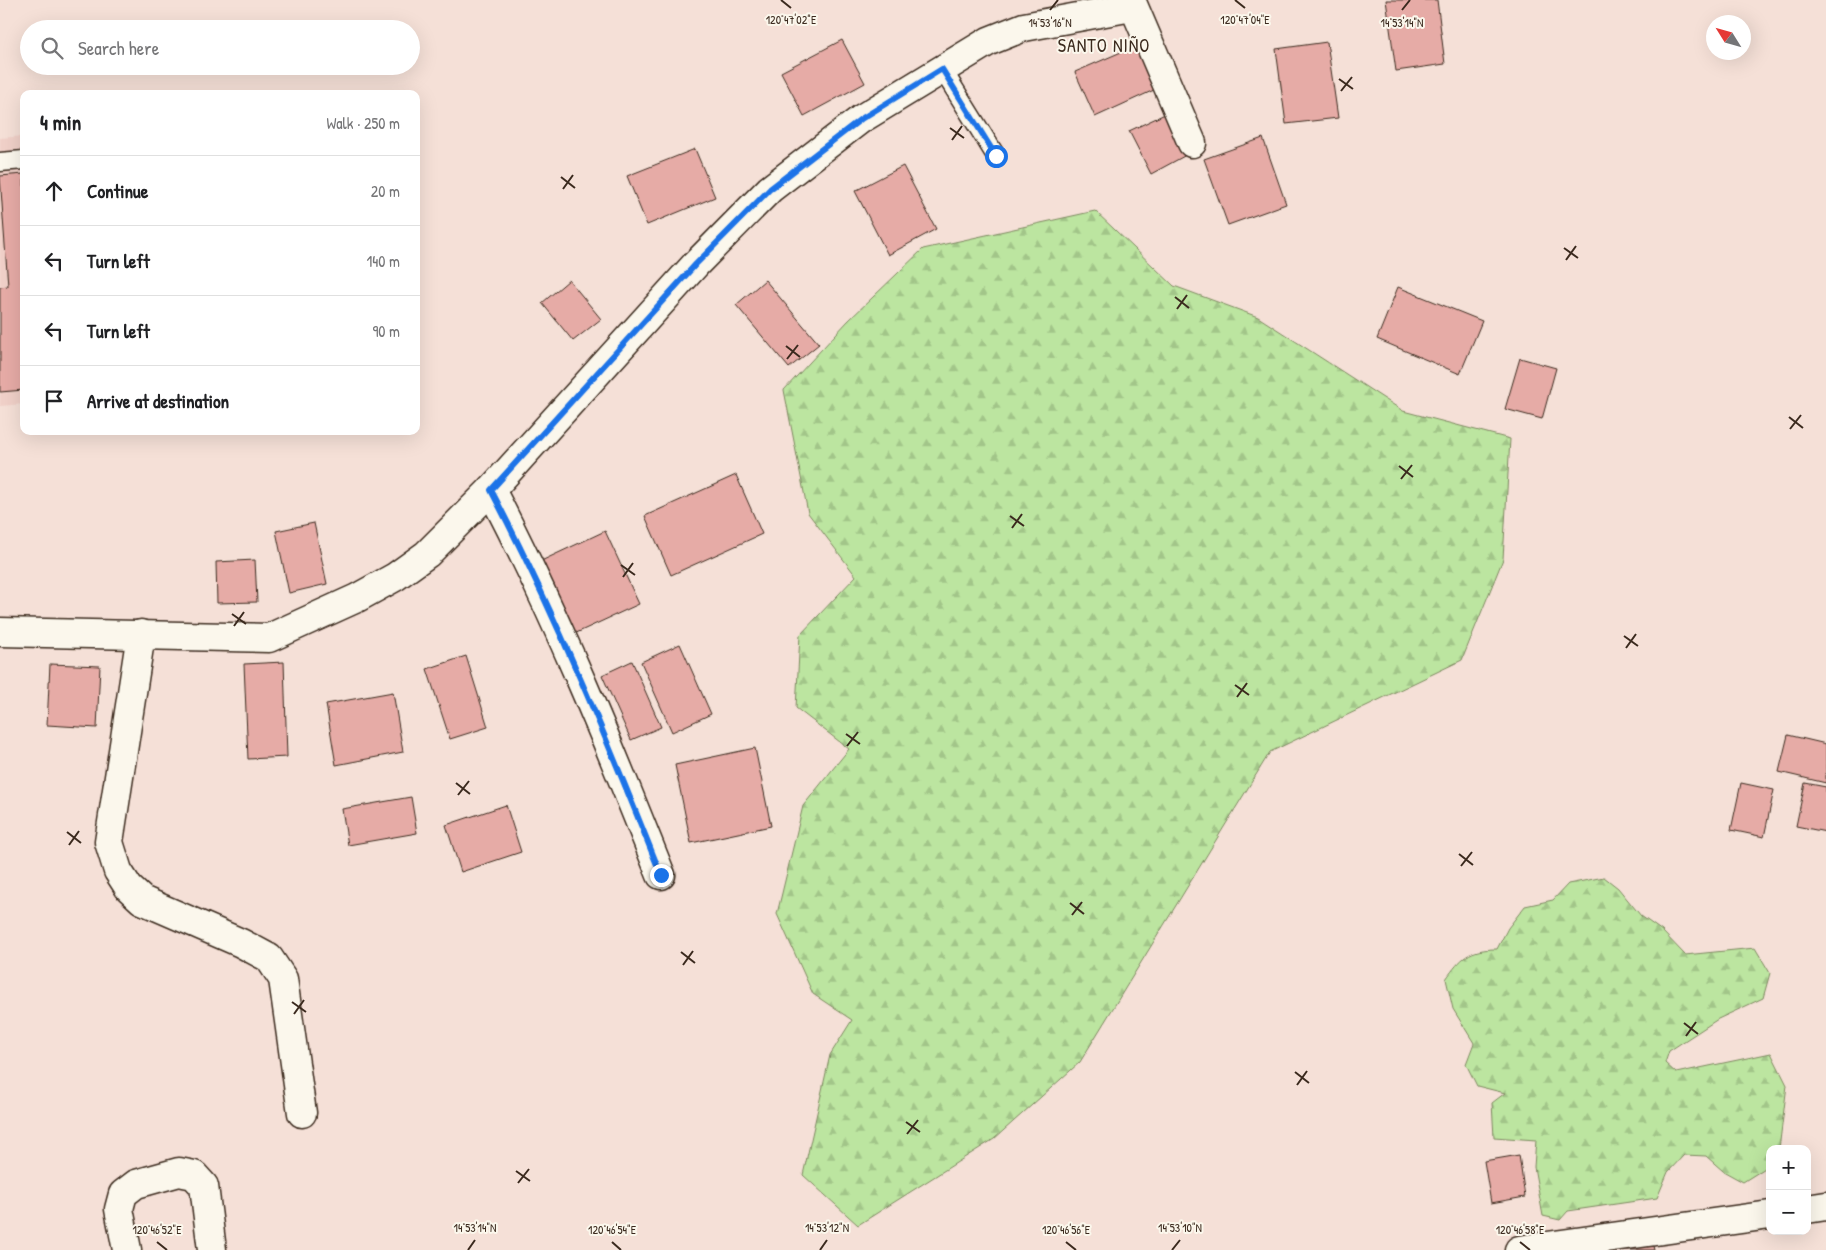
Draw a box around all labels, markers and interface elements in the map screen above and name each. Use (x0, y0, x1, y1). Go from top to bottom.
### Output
text: 120°47'02"E (766, 11, 817, 28)
text: 120°47'04"E (1220, 11, 1270, 28)
text: 14°53'16"N (1028, 14, 1072, 31)
text: 14°53'14"N (1381, 14, 1423, 31)
north arrow (1706, 15, 1751, 60)
search box (20, 20, 420, 75)
district label: SANTO NIÑO (1058, 33, 1150, 58)
icon: search (38, 34, 66, 62)
text: Search here (78, 35, 159, 61)
text: 4 min (40, 108, 81, 137)
text: Walk · 250 m (326, 112, 400, 134)
route start (985, 145, 1008, 168)
icon: ahead (40, 177, 68, 205)
text: Continue (87, 178, 148, 204)
text: 20 m (371, 180, 400, 202)
icon: left (40, 247, 68, 275)
text: Turn left (87, 248, 150, 274)
text: 140 m (366, 250, 400, 272)
icon: left (40, 317, 68, 345)
text: Turn left (87, 318, 150, 344)
text: 90 m (372, 320, 400, 342)
icon: arrive (40, 387, 68, 415)
text: Arrive at destination (87, 388, 229, 414)
route end (650, 864, 673, 887)
map controls (1766, 1145, 1811, 1235)
button: + (1766, 1145, 1811, 1190)
button: − (1766, 1190, 1811, 1235)
text: 14°53'14"N (454, 1219, 496, 1236)
text: 14°53'12"N (805, 1219, 849, 1236)
text: 14°53'10"N (1158, 1219, 1202, 1236)
text: 120°46'52"E (132, 1221, 182, 1238)
text: 120°46'54"E (588, 1221, 637, 1238)
text: 120°46'56"E (1042, 1221, 1091, 1238)
text: 120°46'58"E (1496, 1221, 1545, 1238)

